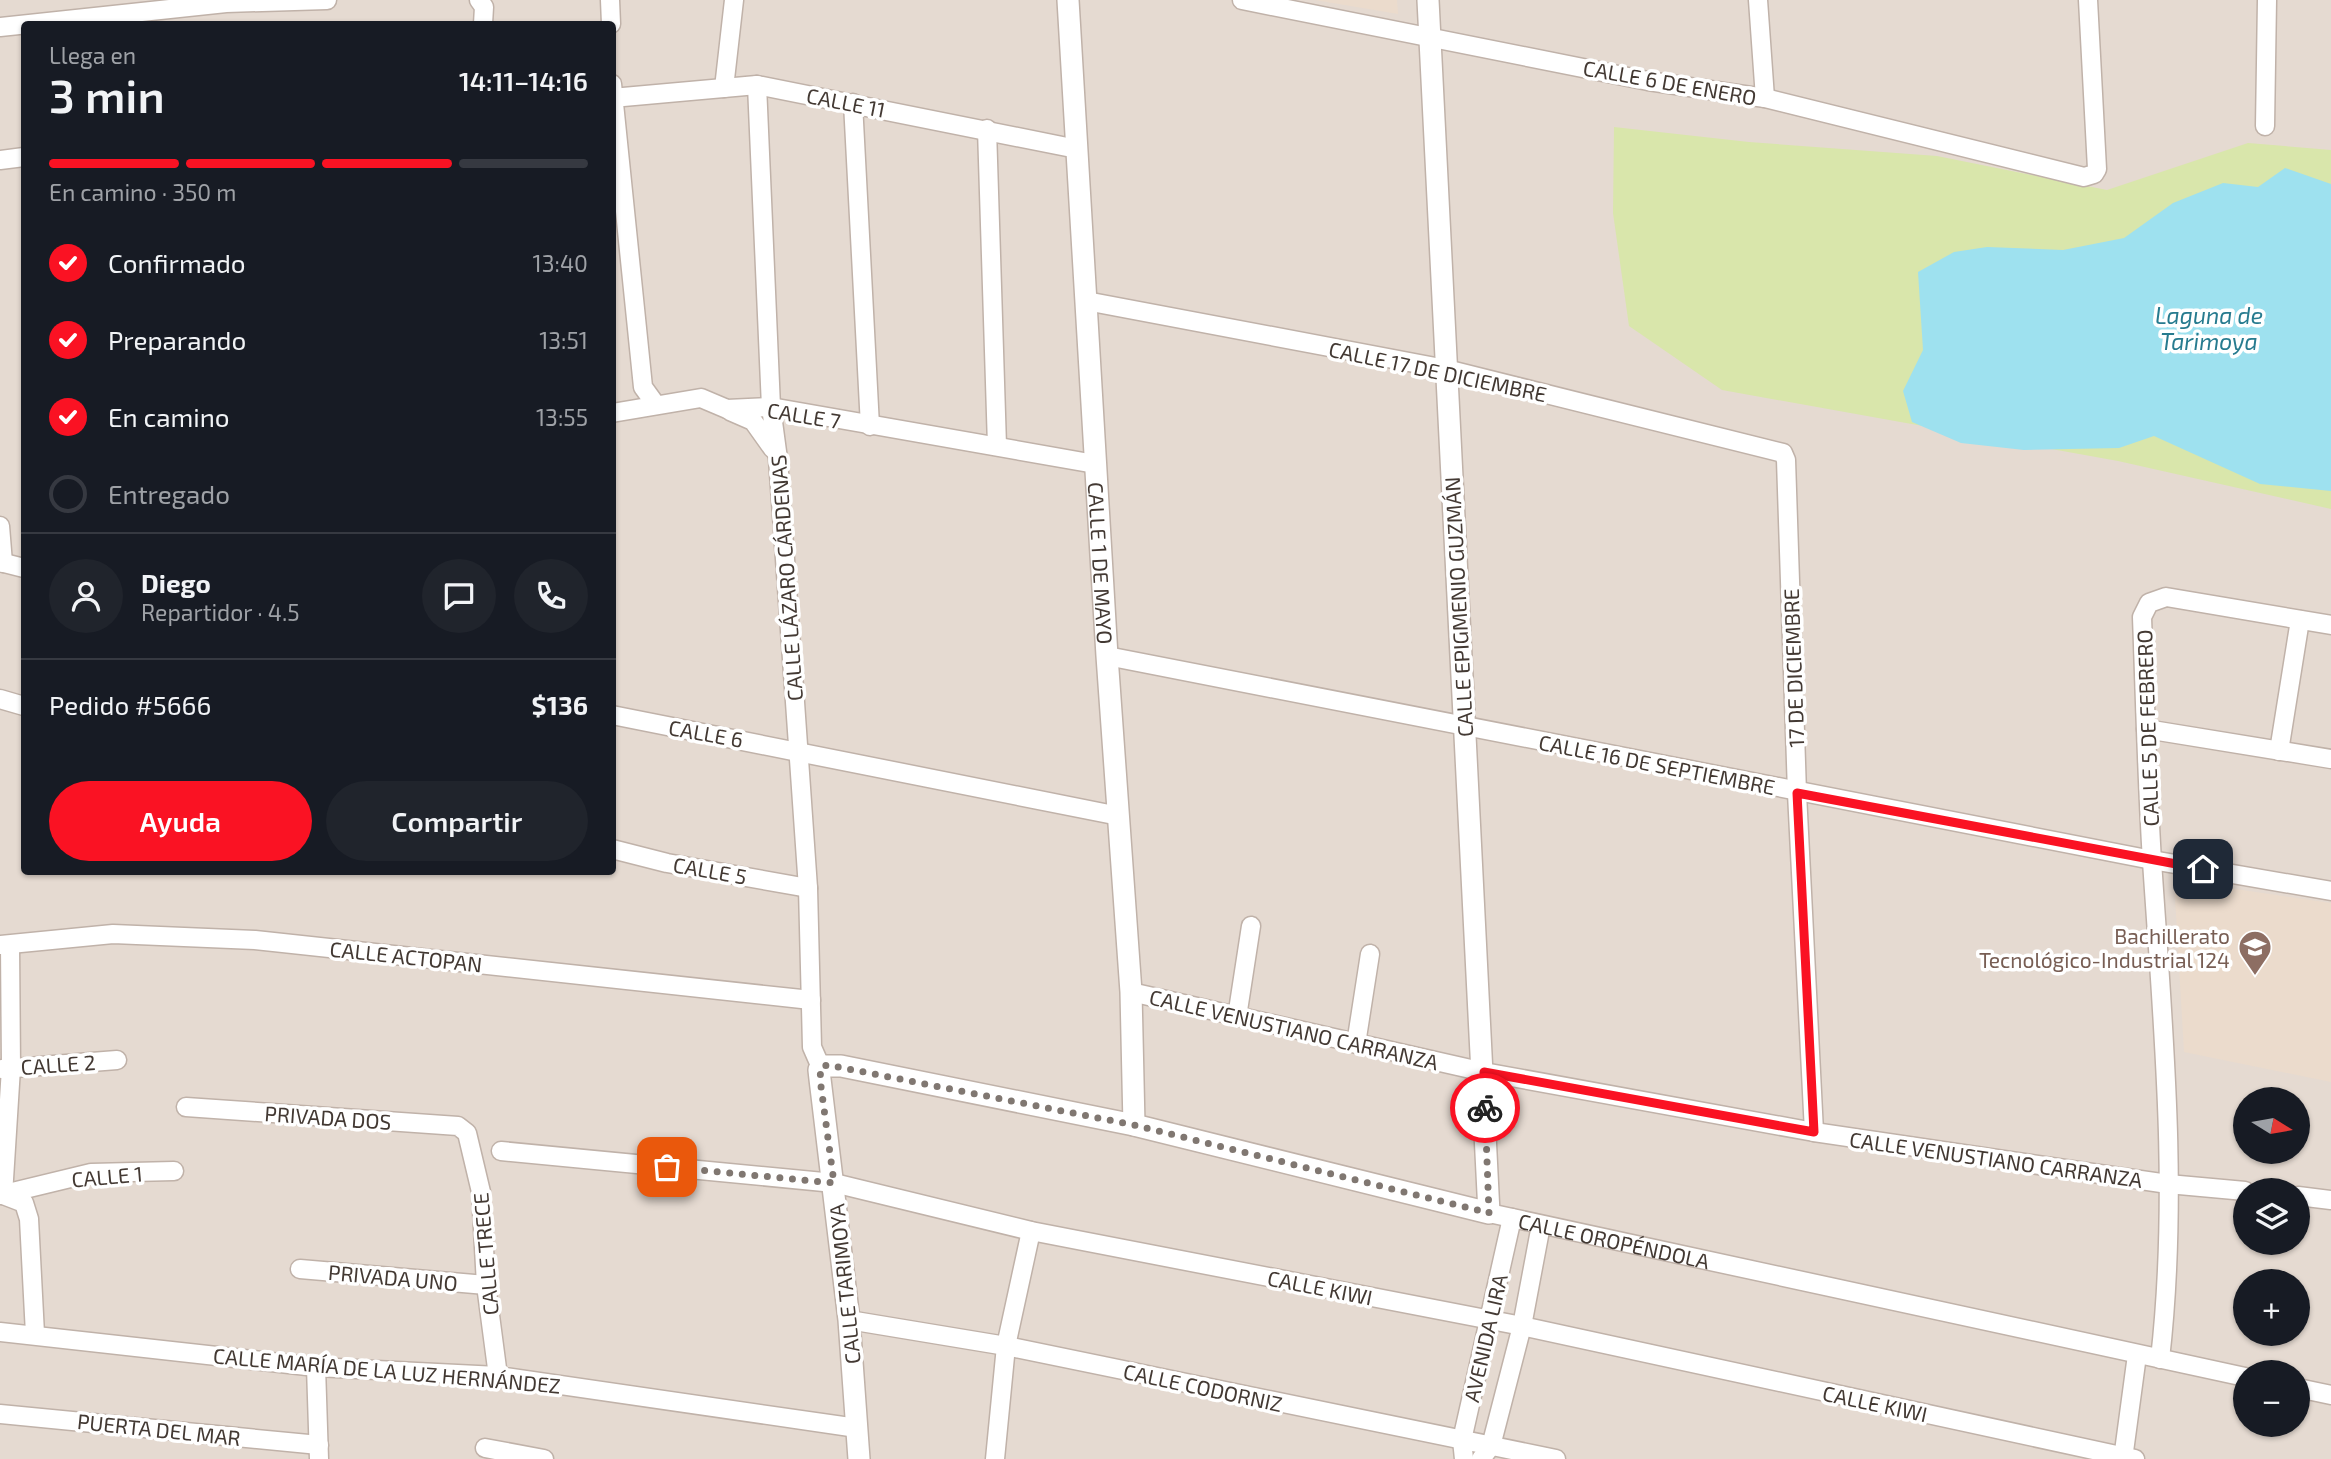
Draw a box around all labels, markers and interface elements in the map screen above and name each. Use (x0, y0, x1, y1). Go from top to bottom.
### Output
text: Llega en (49, 41, 136, 69)
street label: CALLE 6 DE ENERO (1581, 54, 1759, 110)
text: 14:11–14:16 (459, 65, 588, 96)
text: 3 min (49, 67, 165, 122)
street label: CALLE 11 (804, 82, 888, 122)
text: En camino · 350 m (49, 178, 236, 206)
icon: check (49, 244, 87, 282)
text: Confirmado (108, 247, 246, 278)
text: 13:40 (533, 249, 588, 277)
water label: Laguna de Tarimoya (2155, 301, 2263, 355)
icon: check (49, 321, 87, 359)
text: Preparando (108, 324, 246, 355)
text: 13:51 (539, 326, 588, 354)
street label: CALLE 17 DE DICIEMBRE (1327, 336, 1549, 406)
street label: CALLE 7 (766, 397, 843, 433)
icon: check (49, 398, 87, 436)
text: En camino (108, 401, 230, 432)
text: 13:55 (536, 403, 588, 431)
street label: CALLE LÁZARO CÁRDENAS (765, 454, 807, 702)
street label: CALLE EPIGMENIO GUZMÁN (1439, 476, 1477, 738)
text: Entregado (108, 478, 230, 509)
street label: CALLE 1 DE MAYO (1084, 481, 1119, 645)
button: person (49, 559, 123, 633)
button: chat (422, 559, 496, 633)
button: phone (514, 559, 588, 633)
text: Diego (141, 567, 211, 598)
street label: 17 DE DICIEMBRE (1778, 588, 1808, 748)
text: Repartidor · 4.5 (141, 598, 300, 626)
street label: CALLE 5 DE FEBRERO (2131, 629, 2163, 827)
text: Pedido #5666 (49, 689, 211, 720)
text: $136 (532, 689, 588, 720)
street label: CALLE 6 (667, 714, 745, 752)
street label: CALLE 16 DE SEPTIEMBRE (1537, 729, 1777, 799)
button: Ayuda (49, 781, 312, 861)
button: Compartir (326, 781, 588, 861)
pin (2173, 839, 2233, 899)
icon: home (2184, 850, 2222, 888)
street label: CALLE 5 (671, 851, 749, 889)
place label: Bachillerato Tecnológico-Industrial 124 (1979, 923, 2230, 972)
school or university icon: Bachillerato Tecnológico-Industrial 124 (2236, 928, 2274, 977)
street label: CALLE ACTOPAN (329, 936, 483, 976)
street label: CALLE VENUSTIANO CARRANZA (1147, 984, 1441, 1074)
street label: CALLE 2 (20, 1049, 96, 1079)
courier (1450, 1073, 1520, 1143)
north arrow (2233, 1087, 2310, 1164)
map controls (2233, 1087, 2310, 1437)
icon: bike (1466, 1089, 1504, 1127)
street label: PRIVADA DOS (264, 1100, 392, 1134)
street label: CALLE VENUSTIANO CARRANZA (1848, 1126, 2144, 1192)
pin (637, 1137, 697, 1197)
icon: bag (648, 1148, 686, 1186)
street label: CALLE 1 (70, 1160, 144, 1192)
button: layers (2233, 1178, 2310, 1255)
street label: CALLE TRECE (467, 1192, 503, 1316)
street label: CALLE TARIMOYA (823, 1203, 865, 1365)
street label: CALLE OROPÉNDOLA (1516, 1207, 1712, 1273)
street label: PRIVADA UNO (327, 1259, 459, 1295)
street label: CALLE KIWI (1265, 1265, 1375, 1309)
button: + (2233, 1269, 2310, 1346)
street label: AVENIDA LIRA (1458, 1272, 1512, 1404)
street label: CALLE MARÍA DE LA LUZ HERNÁNDEZ (212, 1342, 562, 1398)
street label: CALLE CODORNIZ (1121, 1358, 1285, 1416)
button: − (2233, 1360, 2310, 1437)
street label: CALLE KIWI (1820, 1380, 1930, 1426)
street label: PUERTA DEL MAR (76, 1408, 242, 1450)

